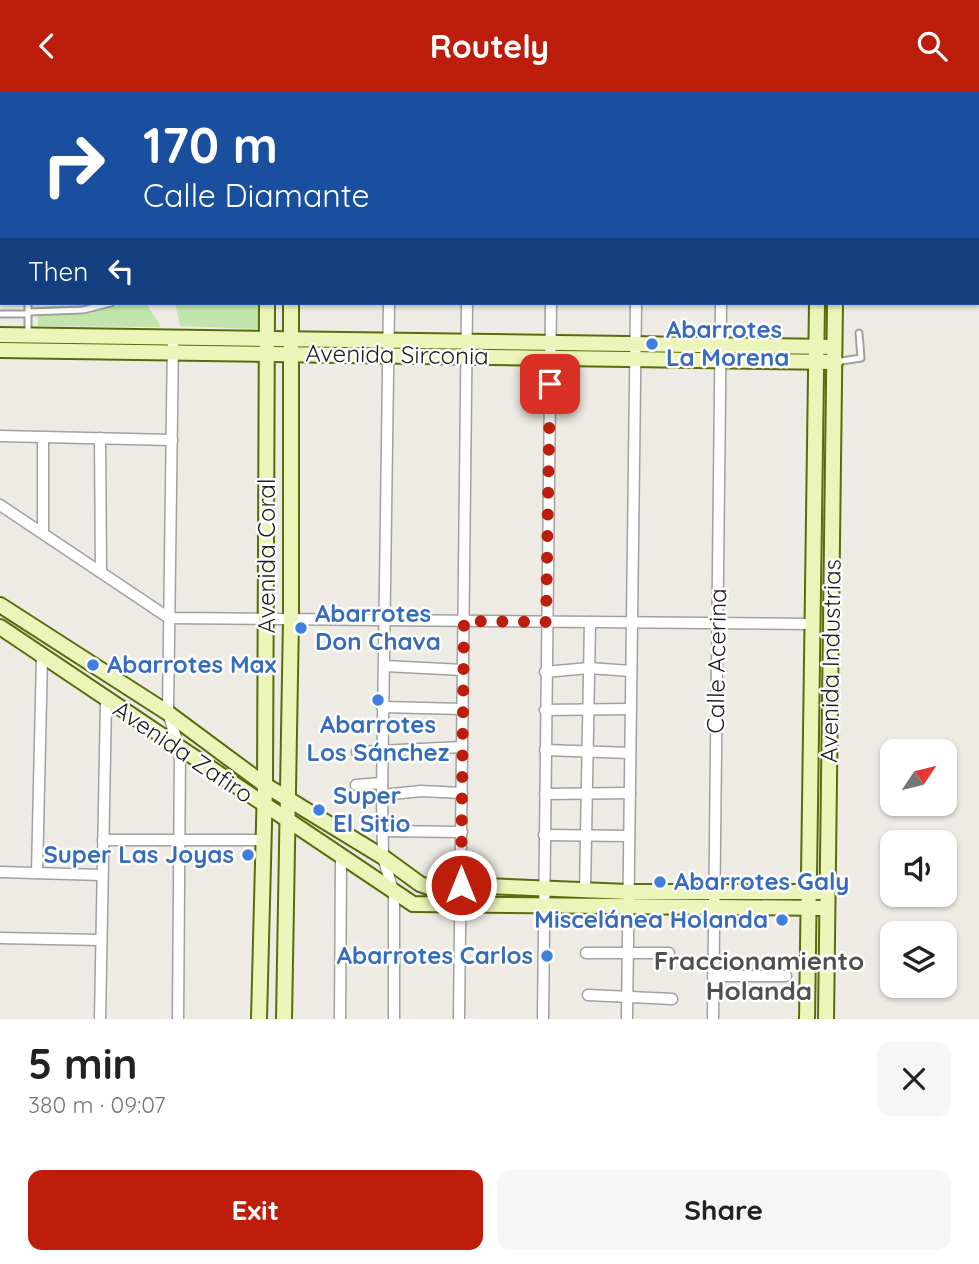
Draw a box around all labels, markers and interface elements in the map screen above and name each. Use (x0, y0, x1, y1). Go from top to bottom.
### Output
text: Routely (430, 26, 549, 66)
icon: back (28, 27, 66, 65)
icon: search (913, 27, 951, 65)
text: 170 m (143, 114, 278, 175)
icon: right (28, 119, 119, 210)
text: Calle Diamante (143, 175, 370, 215)
icon: left (102, 252, 140, 290)
text: Then (28, 255, 88, 288)
place label: Abarrotes La Morena (666, 314, 789, 372)
marker: Abarrotes La Morena (644, 336, 660, 352)
street label: Avenida Sirconia (305, 337, 489, 371)
pin (520, 354, 580, 414)
icon: arrive (531, 365, 569, 403)
street label: Avenida Coral (251, 479, 281, 633)
street label: Avenida Industrias (813, 559, 847, 763)
street label: Calle Acerina (700, 588, 732, 734)
place label: Abarrotes Don Chava (315, 598, 441, 656)
marker: Abarrotes Don Chava (293, 620, 309, 636)
place label: Abarrotes Max (107, 649, 277, 679)
marker: Abarrotes Max (85, 657, 101, 673)
marker: Abarrotes Los Sánchez (370, 692, 386, 708)
street label: Avenida Zafiro (108, 693, 259, 809)
place label: Abarrotes Los Sánchez (307, 709, 450, 767)
north arrow (880, 739, 957, 815)
map controls (880, 739, 957, 998)
place label: Super El Sitio (333, 780, 410, 838)
marker: Super El Sitio (311, 802, 327, 818)
button: sound (880, 830, 957, 907)
place label: Super Las Joyas (43, 839, 234, 869)
marker: Super Las Joyas (240, 847, 256, 863)
position arrow (424, 848, 498, 922)
place label: Abarrotes Galy (674, 866, 849, 896)
marker: Abarrotes Galy (652, 874, 668, 890)
place label: Miscelánea Holanda (534, 904, 768, 934)
marker: Miscelánea Holanda (774, 912, 790, 928)
button: layers (880, 921, 957, 998)
place label: Abarrotes Carlos (337, 940, 533, 970)
district label: Fraccionamiento Holanda (654, 944, 864, 1007)
marker: Abarrotes Carlos (539, 948, 555, 964)
text: 5 min (28, 1037, 138, 1090)
button: close (877, 1042, 951, 1116)
text: 380 m · 09:07 (28, 1090, 166, 1119)
button: Exit (28, 1170, 483, 1250)
button: Share (497, 1170, 951, 1250)

